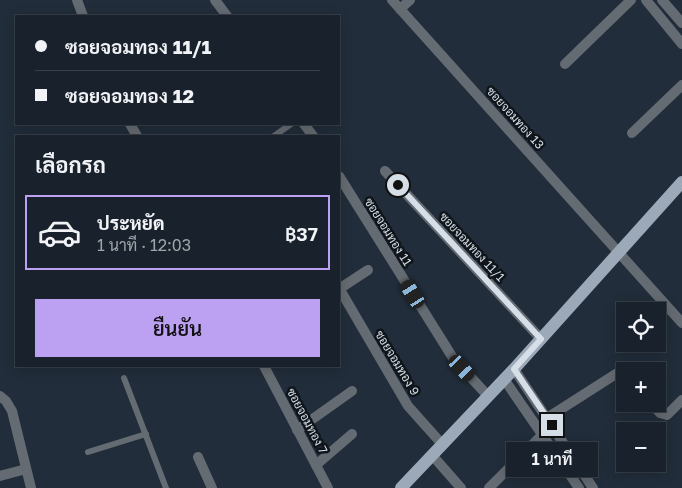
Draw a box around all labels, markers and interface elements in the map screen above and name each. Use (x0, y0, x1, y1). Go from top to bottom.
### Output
text: ซอยจอมทอง 11/1 (65, 35, 211, 58)
street label: ซอยจอมทอง 13 (483, 83, 547, 152)
text: ซอยจอมทอง 12 (65, 84, 194, 107)
text: เลือกรถ (35, 151, 106, 178)
route start (387, 174, 409, 196)
street label: ซอยจอมทอง 11 (362, 195, 415, 269)
street label: ซอยจอมทอง 11/1 (437, 209, 508, 284)
icon: car (37, 210, 82, 255)
text: ประหยัด (97, 211, 165, 234)
text: ฿37 (285, 222, 318, 245)
text: 1 นาที · 12:03 (97, 235, 191, 255)
car (398, 277, 427, 311)
button: ยืนยัน (35, 299, 320, 357)
map controls (616, 302, 666, 472)
button: locate (616, 302, 666, 352)
street label: ซอยจอมทอง 9 (372, 328, 423, 398)
car (446, 352, 477, 384)
button: + (616, 362, 666, 412)
street label: ซอยจอมทอง 7 (284, 385, 331, 456)
route end (541, 414, 563, 436)
button: − (616, 422, 666, 472)
callout: 1 นาที (506, 442, 598, 478)
text: 1 นาที (531, 449, 573, 469)

